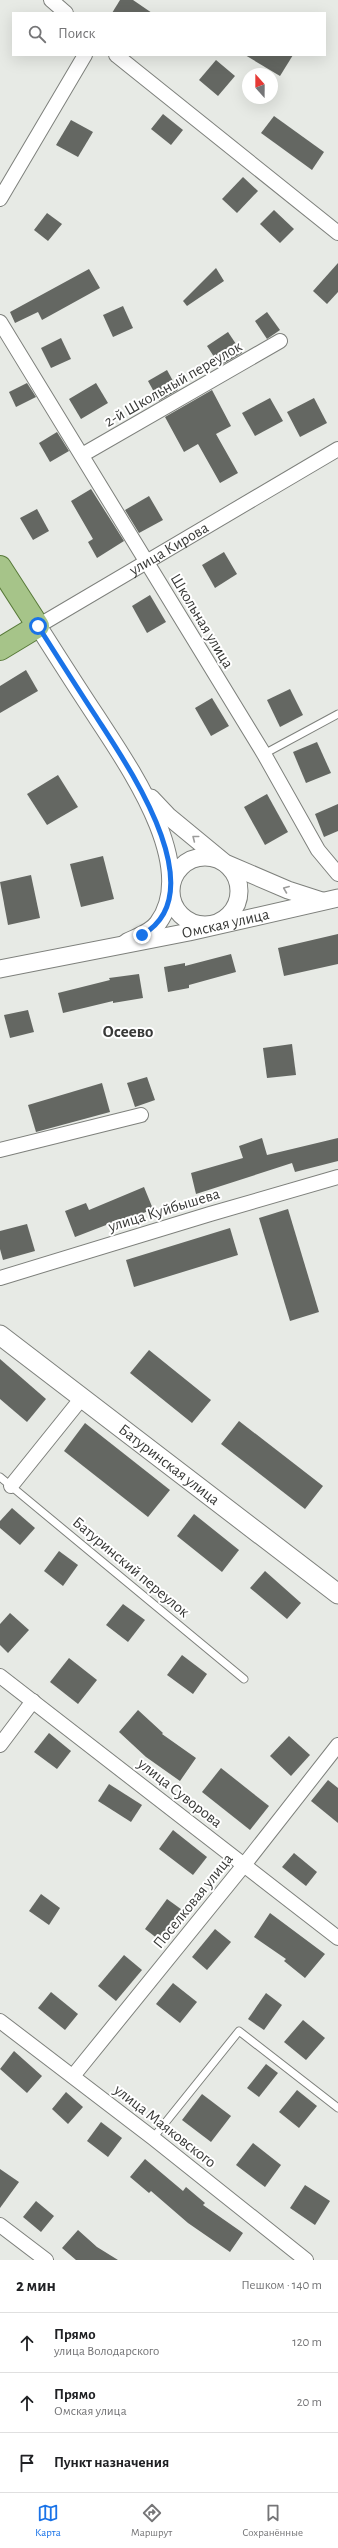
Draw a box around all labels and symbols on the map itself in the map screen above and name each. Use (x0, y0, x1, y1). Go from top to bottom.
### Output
north arrow (242, 68, 278, 104)
street label: 2-й Школьный переулок (101, 338, 246, 431)
street label: улица Кирова (126, 519, 211, 580)
street label: Школьная улица (167, 571, 236, 672)
route start (29, 617, 47, 635)
one-way arrow (193, 835, 200, 842)
one-way arrow (282, 886, 290, 894)
street label: Омская улица (180, 906, 271, 941)
route end (133, 926, 151, 944)
district label: Осеево (103, 1023, 153, 1040)
street label: улица Куйбышева (105, 1185, 222, 1236)
street label: Батуринская улица (116, 1421, 223, 1508)
street label: Батуринский переулок (69, 1514, 193, 1622)
street label: улица Суворова (133, 1755, 225, 1832)
street label: Поселковая улица (150, 1851, 237, 1952)
street label: улица Маяковского (110, 2081, 219, 2171)

